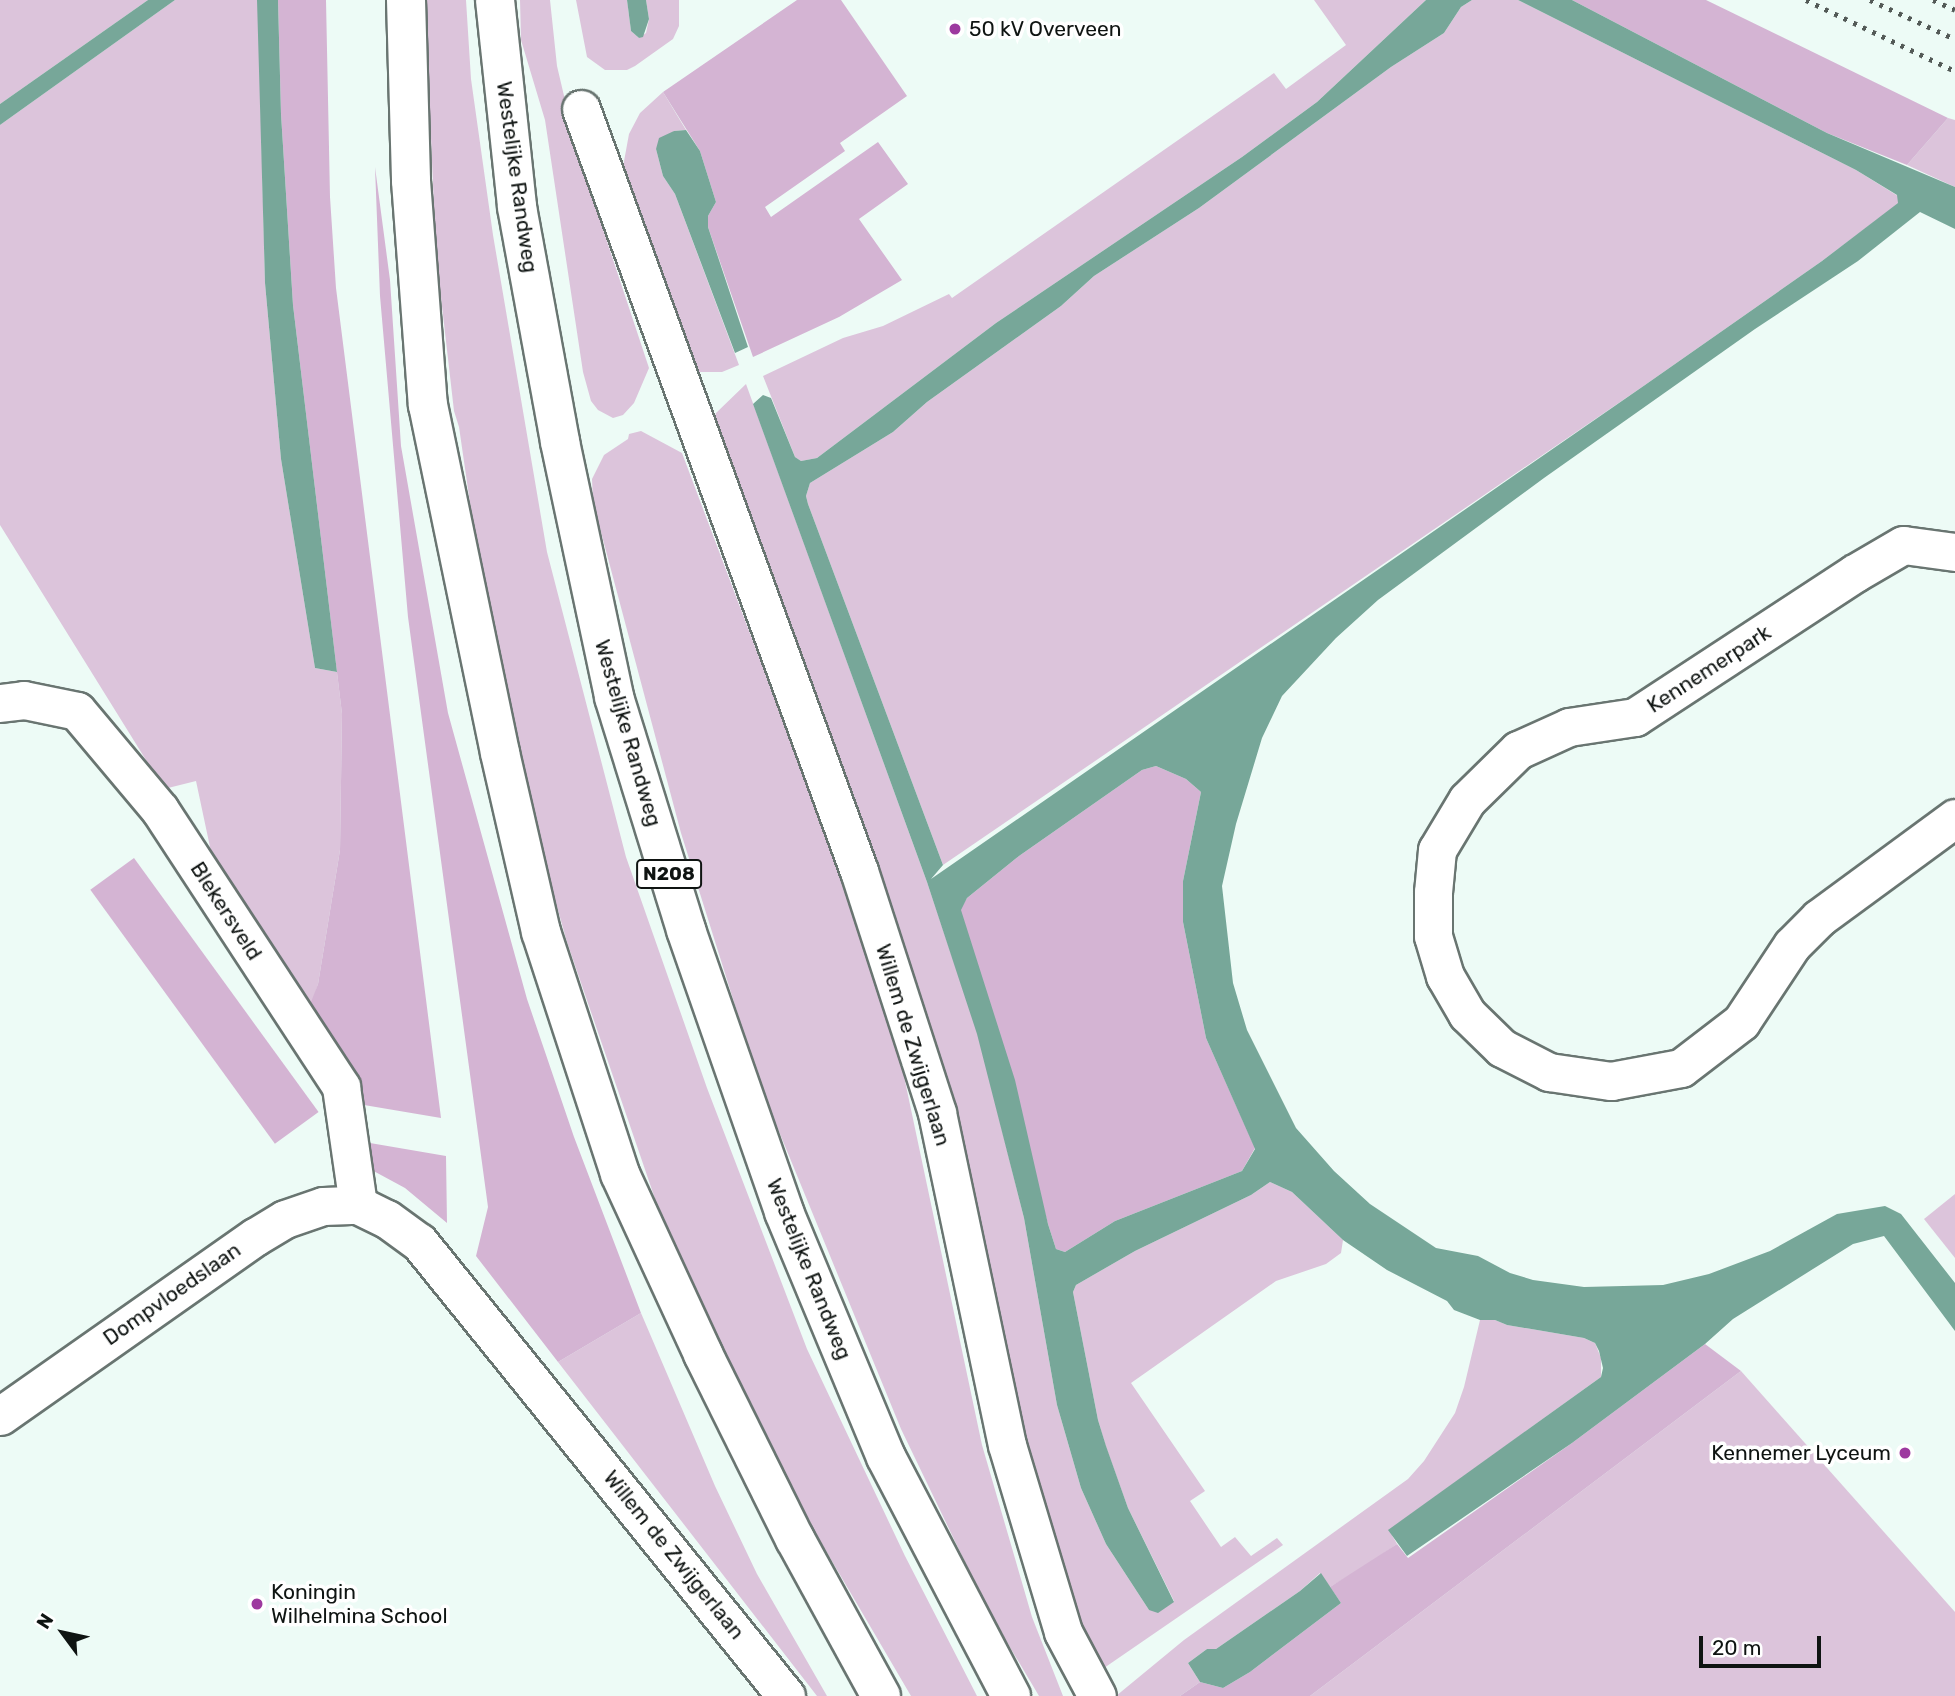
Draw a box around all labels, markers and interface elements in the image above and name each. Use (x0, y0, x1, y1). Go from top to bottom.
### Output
place label: 50 kV Overveen (969, 16, 1122, 42)
marker: 50 kV Overveen (947, 21, 963, 37)
street label: Westelijke Randweg (491, 80, 543, 274)
street label: Kennemerpark (1642, 620, 1776, 718)
street label: Westelijke Randweg (589, 637, 667, 829)
street label: Blekersveld (185, 857, 267, 965)
road number: N208 (636, 859, 702, 890)
street label: Willem de Zwijgerlaan (870, 941, 956, 1149)
street label: Westelijke Randweg (761, 1175, 857, 1363)
street label: Dompvloedslaan (98, 1237, 246, 1351)
place label: Kennemer Lyceum (1711, 1440, 1891, 1466)
marker: Kennemer Lyceum (1897, 1445, 1913, 1461)
street label: Willem de Zwijgerlaan (598, 1466, 750, 1644)
place label: Koningin Wilhelmina School (271, 1579, 448, 1629)
marker: Koningin Wilhelmina School (249, 1596, 265, 1612)
north arrow (28, 1598, 98, 1668)
text: N (32, 1609, 58, 1633)
scale bar (1703, 1622, 1826, 1666)
text: 20 m (1712, 1635, 1761, 1660)

